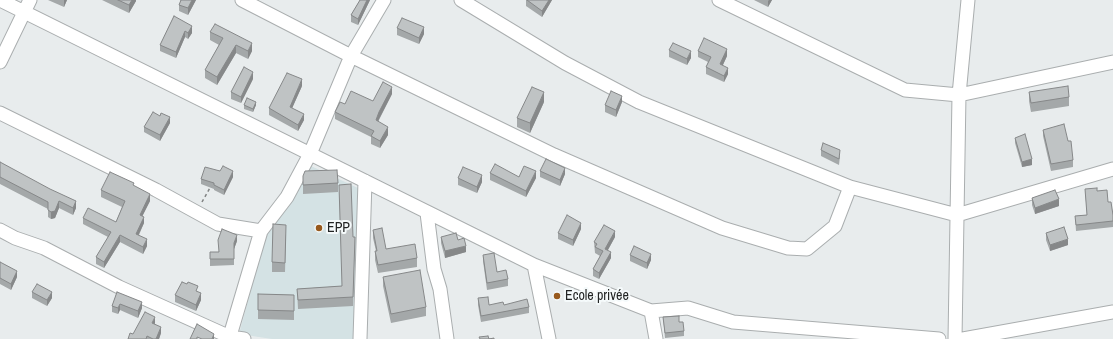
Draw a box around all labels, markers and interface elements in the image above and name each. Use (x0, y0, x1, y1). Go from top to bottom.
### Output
place label: EPP (327, 220, 350, 236)
marker: EPP (314, 223, 324, 233)
place label: Ecole privée (565, 288, 629, 304)
marker: Ecole privée (552, 291, 562, 301)

